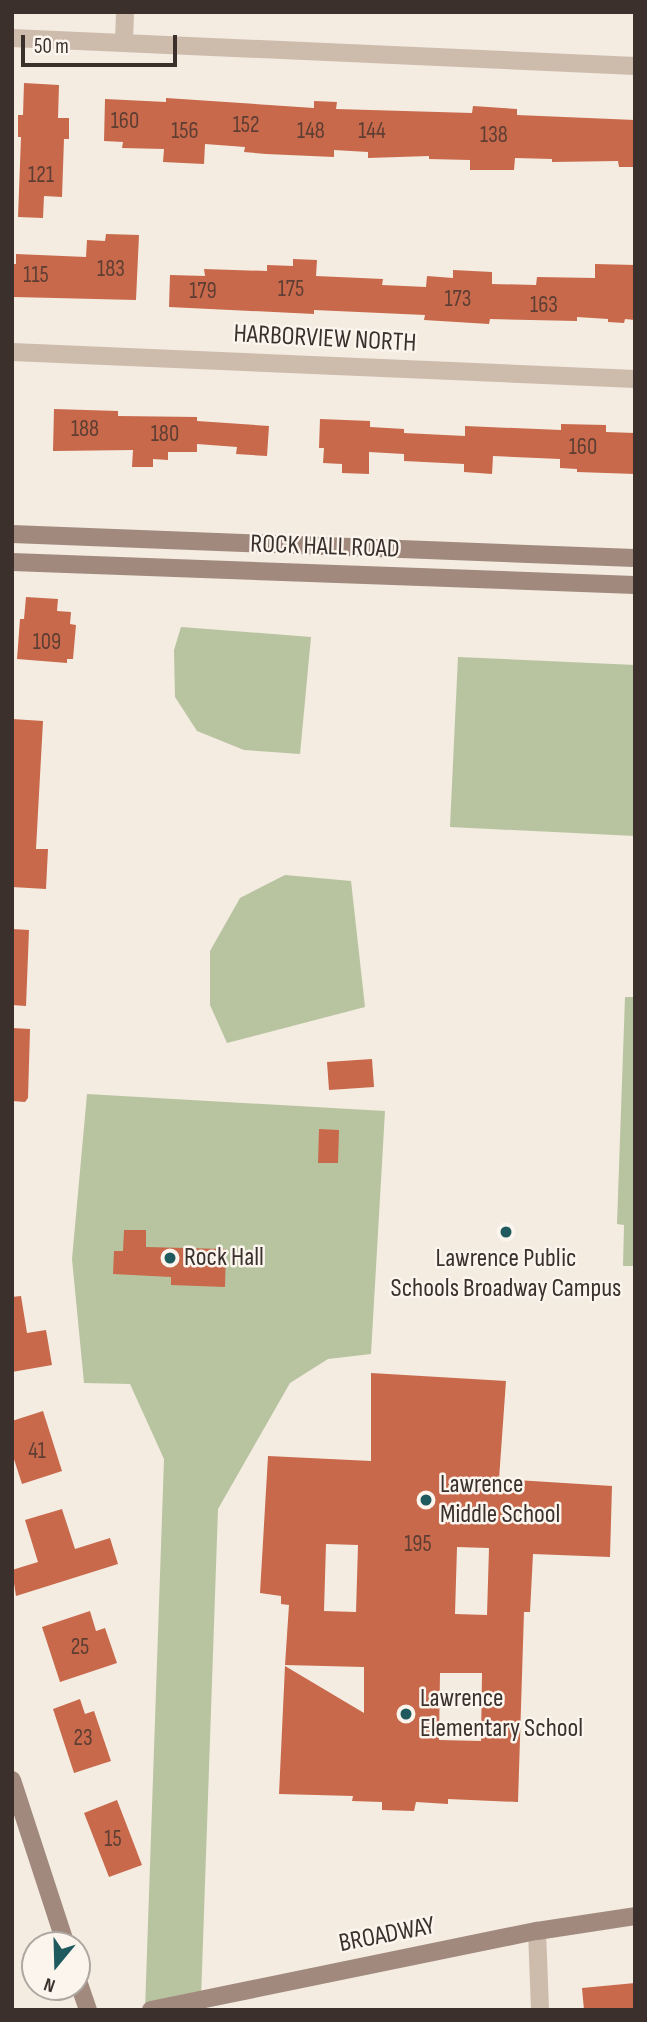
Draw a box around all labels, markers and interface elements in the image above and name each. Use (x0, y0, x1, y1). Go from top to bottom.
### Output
scale bar (24, 21, 180, 65)
text: 50 m (34, 34, 69, 59)
house number: 160 (111, 107, 139, 135)
house number: 152 (233, 111, 259, 139)
house number: 156 (171, 117, 199, 145)
house number: 148 (297, 117, 325, 145)
house number: 144 (358, 117, 386, 145)
house number: 138 (480, 121, 508, 149)
house number: 121 (28, 161, 54, 189)
house number: 183 (97, 255, 125, 283)
house number: 115 (23, 261, 49, 289)
house number: 175 (278, 275, 304, 303)
house number: 179 (189, 277, 217, 305)
house number: 173 (445, 285, 471, 313)
house number: 163 (530, 291, 558, 319)
street label: HARBORVIEW NORTH (233, 319, 417, 359)
house number: 188 (71, 415, 99, 443)
house number: 180 (151, 420, 179, 448)
house number: 160 (569, 433, 597, 461)
street label: ROCK HALL ROAD (250, 529, 400, 565)
house number: 109 (33, 628, 61, 656)
marker: Lawrence Public Schools Broadway Campus (498, 1224, 514, 1240)
place label: Rock Hall (184, 1242, 264, 1274)
place label: Lawrence Public Schools Broadway Campus (391, 1243, 621, 1304)
marker: Rock Hall (162, 1250, 178, 1266)
house number: 41 (28, 1437, 46, 1465)
place label: Lawrence Middle School (440, 1469, 560, 1530)
marker: Lawrence Middle School (418, 1492, 434, 1508)
house number: 195 (404, 1530, 432, 1558)
house number: 25 (71, 1633, 89, 1661)
place label: Lawrence Elementary School (420, 1683, 583, 1744)
marker: Lawrence Elementary School (398, 1706, 414, 1722)
house number: 23 (73, 1724, 93, 1752)
house number: 15 (104, 1825, 122, 1853)
street label: BROADWAY (336, 1910, 438, 1960)
north arrow (21, 1931, 91, 2001)
text: N (41, 1972, 58, 1997)

